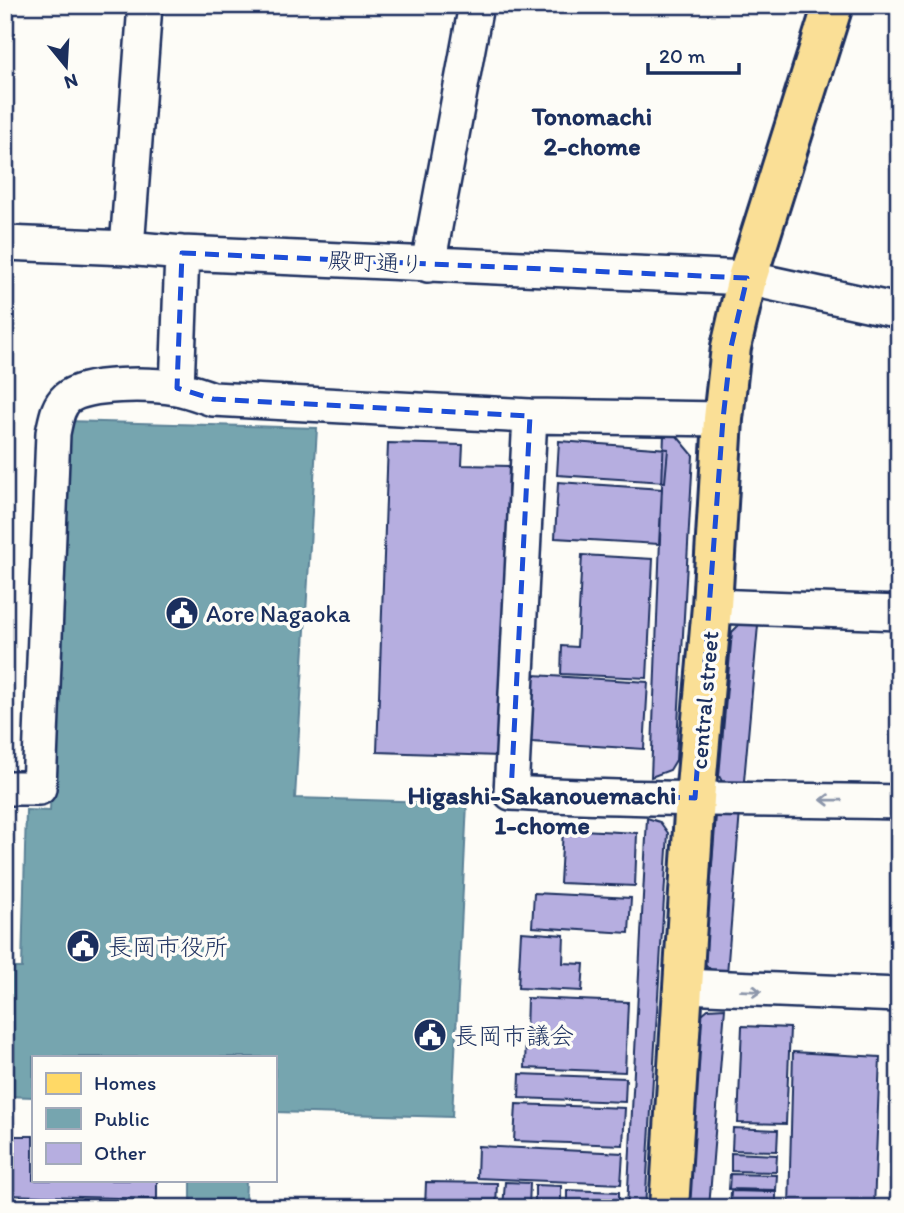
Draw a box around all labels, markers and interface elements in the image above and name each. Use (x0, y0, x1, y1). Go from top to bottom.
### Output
north arrow (32, 32, 102, 102)
scale bar (648, 32, 740, 76)
text: 20 m (659, 43, 706, 68)
text: N (61, 69, 81, 95)
district label: Tonomachi 2-chome (531, 100, 652, 162)
street label: 殿町通り (327, 245, 425, 279)
public building icon: Aore Nagaoka (163, 594, 201, 632)
place label: Aore Nagaoka (206, 599, 351, 628)
street label: central street (683, 630, 725, 770)
district label: Higashi-Sakanouemachi 1-chome (408, 779, 676, 841)
one-way arrow (819, 794, 842, 807)
public building icon: 長岡市役所 (64, 927, 102, 965)
place label: 長岡市役所 (108, 932, 228, 961)
one-way arrow (739, 984, 762, 997)
public building icon: 長岡市議会 (411, 1016, 449, 1054)
place label: 長岡市議会 (454, 1021, 574, 1050)
legend (32, 1056, 276, 1182)
text: Homes (94, 1070, 156, 1095)
text: Public (94, 1106, 150, 1131)
text: Other (94, 1140, 147, 1165)

